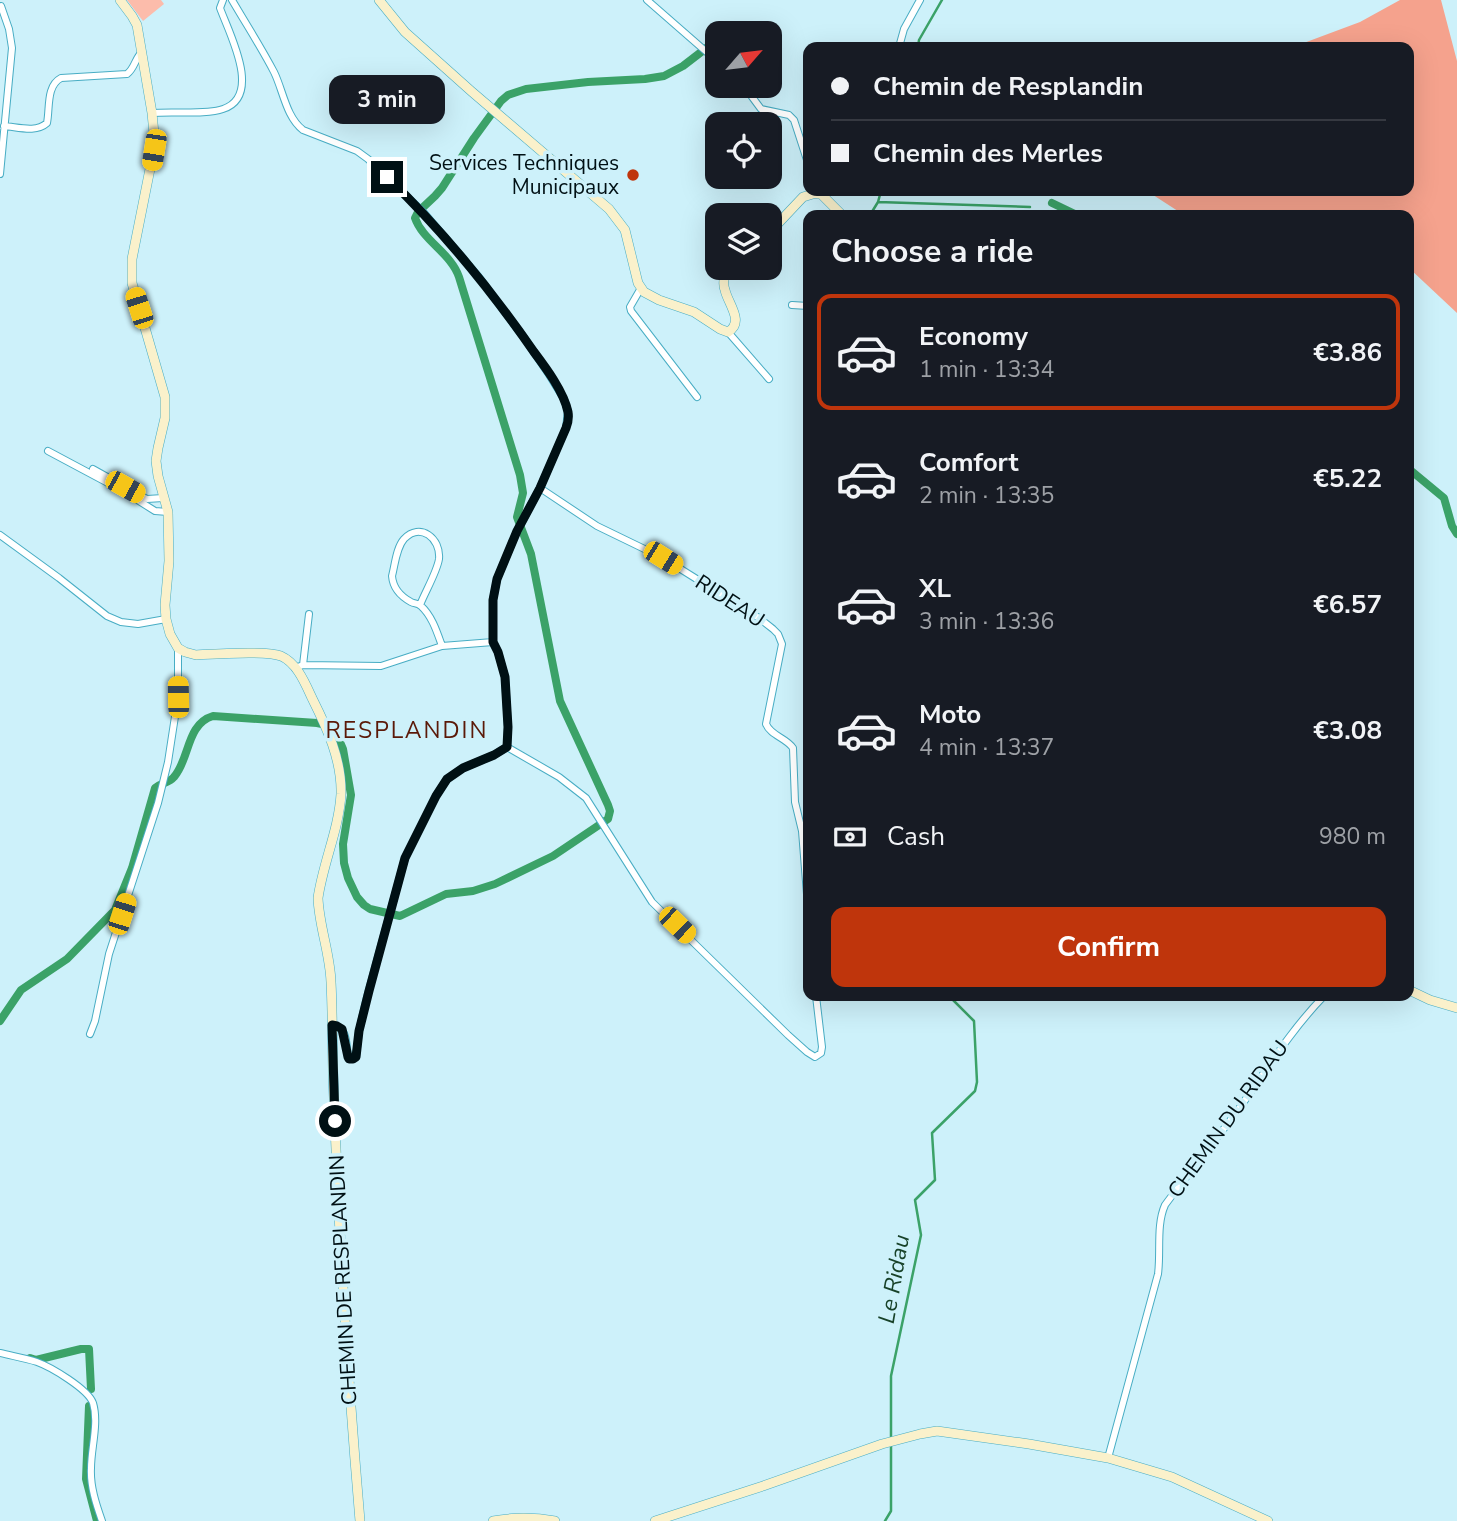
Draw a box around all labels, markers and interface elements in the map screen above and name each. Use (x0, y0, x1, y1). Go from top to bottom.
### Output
north arrow (705, 21, 782, 98)
map controls (705, 21, 782, 280)
text: Chemin de Resplandin (873, 69, 1143, 104)
callout: 3 min (329, 76, 445, 124)
text: 3 min (357, 84, 417, 115)
button: locate (705, 112, 782, 189)
car (141, 128, 168, 172)
text: Chemin des Merles (873, 136, 1103, 171)
place label: Services Techniques Municipaux (429, 149, 619, 201)
route end (371, 161, 403, 193)
marker: Services Techniques Municipaux (625, 167, 641, 183)
button: layers (705, 203, 782, 280)
text: Choose a ride (831, 230, 1033, 273)
car (123, 285, 156, 331)
text: Economy (919, 319, 1028, 354)
icon: car (835, 321, 898, 384)
text: €3.86 (1313, 335, 1382, 370)
text: 1 min · 13:34 (919, 354, 1054, 385)
text: Comfort (919, 445, 1019, 480)
icon: car (835, 447, 898, 510)
text: €5.22 (1313, 461, 1382, 496)
car (102, 468, 149, 506)
text: 2 min · 13:35 (919, 480, 1054, 511)
car (640, 538, 687, 578)
street label: RIDEAU (690, 568, 770, 634)
text: XL (919, 571, 951, 606)
icon: car (835, 573, 898, 636)
text: €6.57 (1313, 587, 1382, 622)
text: 3 min · 13:36 (919, 606, 1054, 637)
car (168, 676, 189, 718)
text: Moto (919, 697, 981, 732)
icon: car (835, 699, 898, 762)
text: €3.08 (1313, 713, 1382, 748)
district label: RESPLANDIN (325, 715, 489, 746)
text: 4 min · 13:37 (919, 732, 1054, 763)
icon: cash (831, 818, 869, 856)
text: Cash (887, 819, 945, 854)
text: 980 m (1319, 821, 1386, 852)
car (106, 891, 139, 937)
car (655, 903, 700, 947)
button: Confirm (831, 907, 1386, 987)
street label: CHEMIN DU RIDAU (1161, 1035, 1295, 1203)
route start (319, 1105, 351, 1137)
street label: CHEMIN DE RESPLANDIN (322, 1154, 364, 1406)
water label: Le Ridau (871, 1232, 917, 1326)

